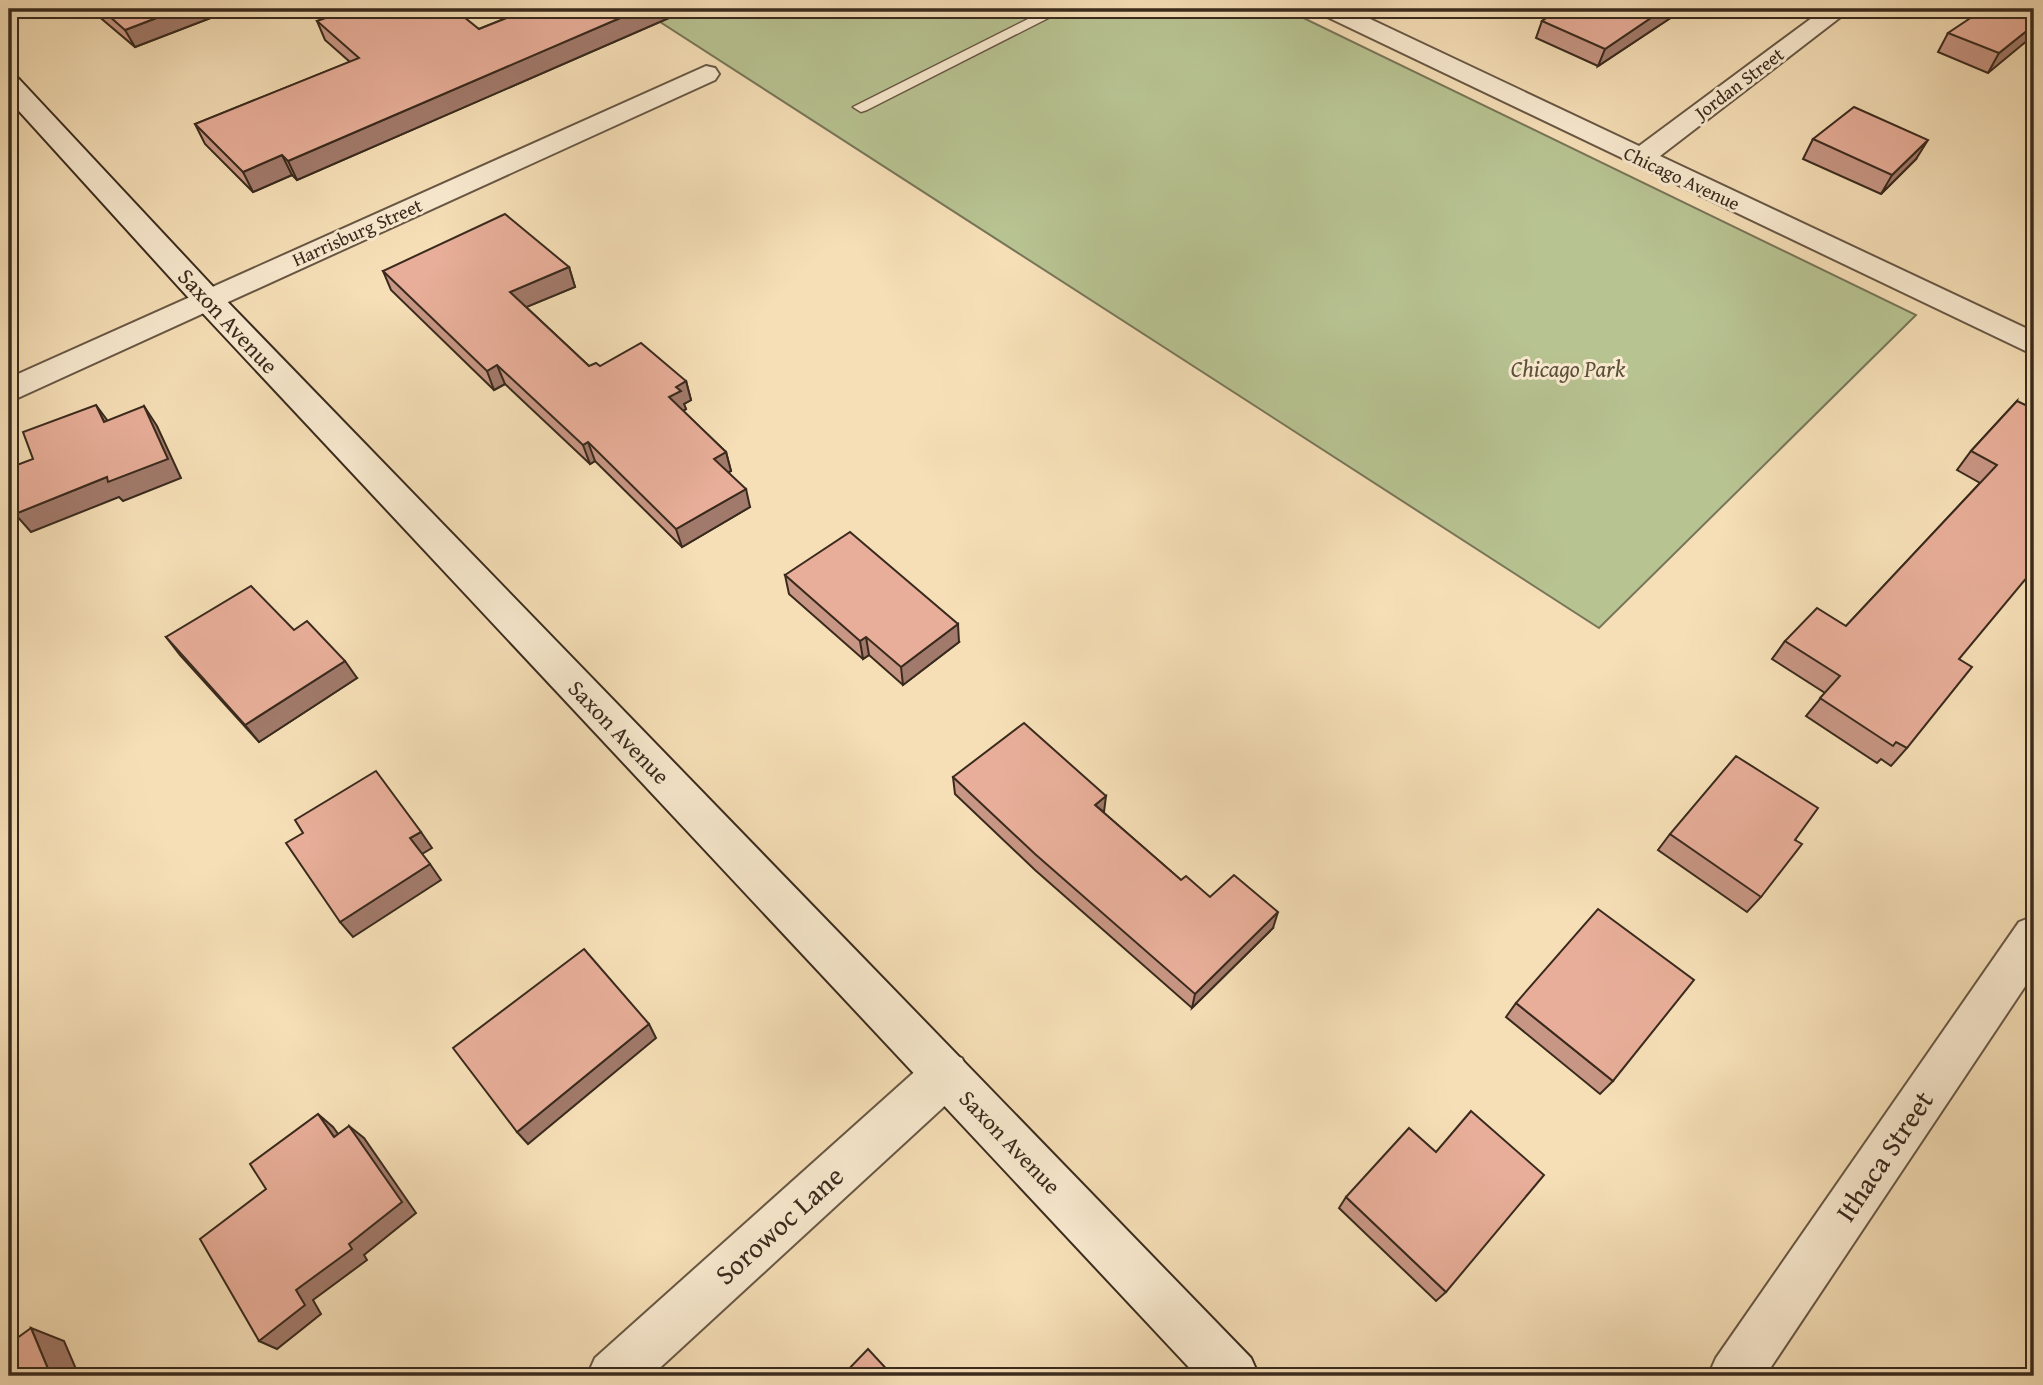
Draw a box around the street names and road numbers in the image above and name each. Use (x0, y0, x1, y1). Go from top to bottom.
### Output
street label: Jordan Street (1687, 40, 1790, 127)
street label: Chicago Avenue (1619, 139, 1745, 217)
street label: Harrisburg Street (287, 191, 427, 273)
street label: Saxon Avenue (171, 260, 286, 381)
street label: Saxon Avenue (561, 672, 678, 791)
street label: Saxon Avenue (952, 1082, 1069, 1201)
street label: Ithaca Street (1825, 1082, 1943, 1229)
street label: Sorowoc Lane (705, 1156, 852, 1294)

